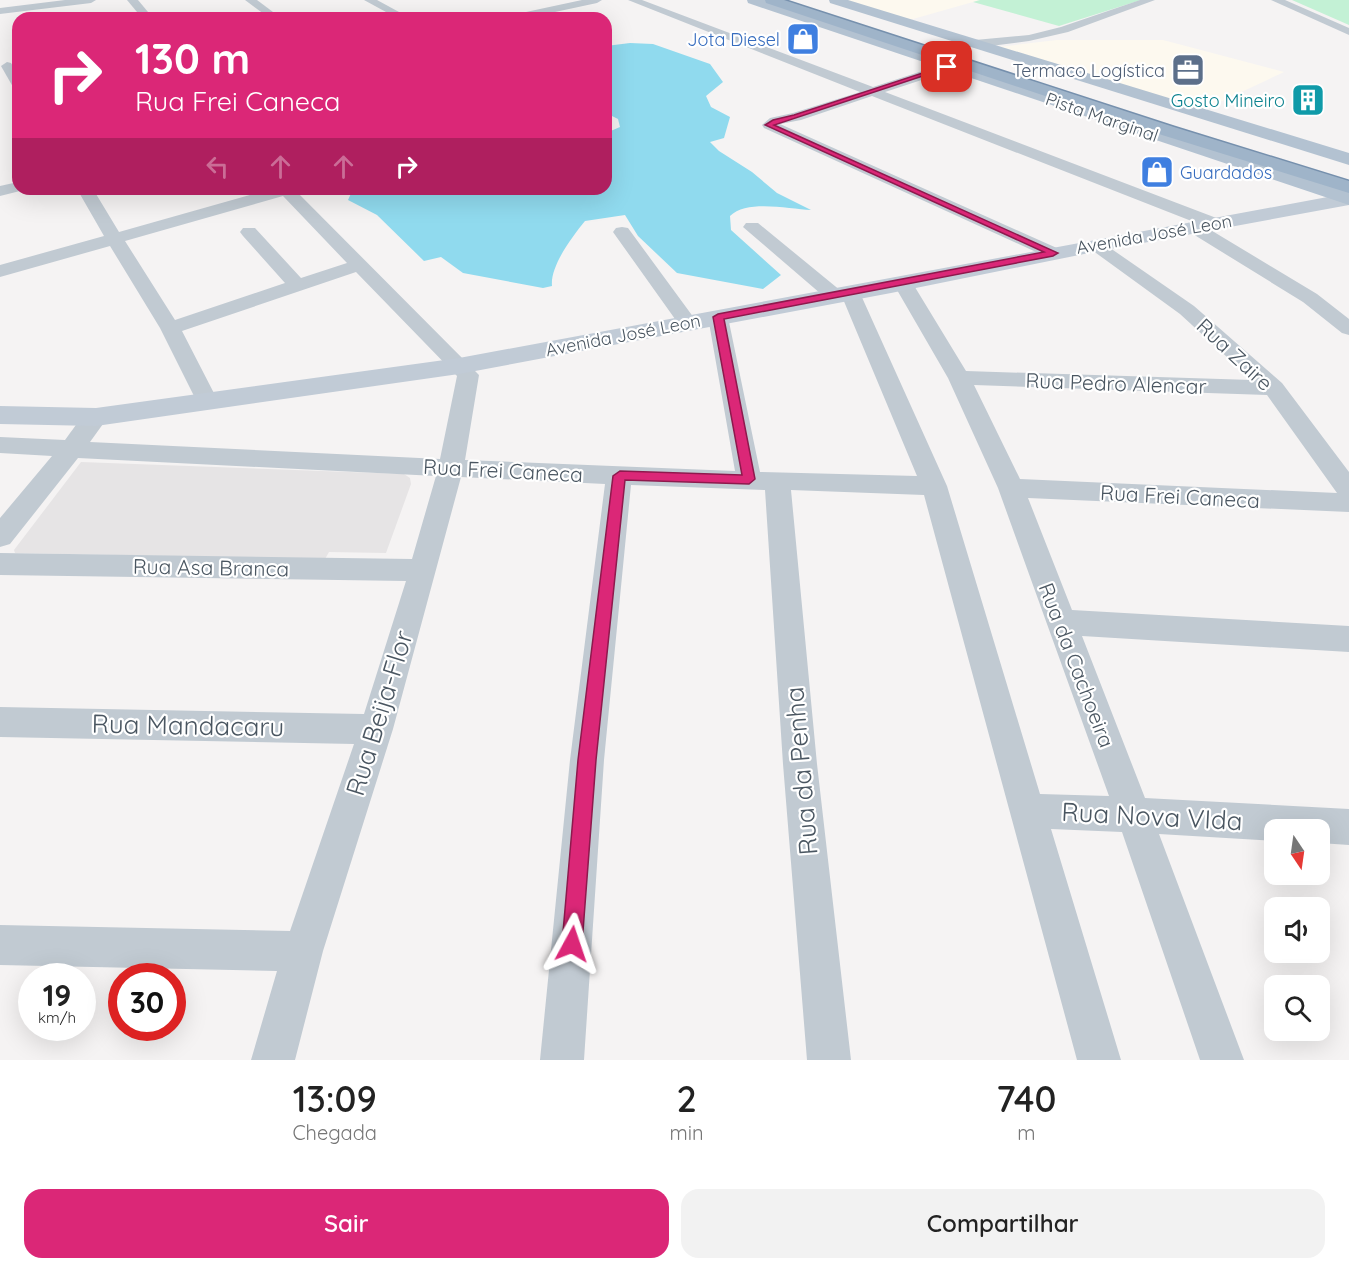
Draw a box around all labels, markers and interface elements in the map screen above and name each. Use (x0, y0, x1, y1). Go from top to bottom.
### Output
shop icon: Jota Diesel (785, 21, 821, 57)
place label: Jota Diesel (687, 28, 780, 51)
text: 130 m (135, 32, 250, 85)
icon: right (36, 36, 114, 114)
pin (921, 41, 972, 92)
icon: arrive (930, 50, 963, 83)
office icon: Termaco Logística (1170, 52, 1206, 88)
place label: Termaco Logística (1013, 59, 1165, 82)
building icon: Gosto Mineiro (1290, 82, 1326, 118)
text: Rua Frei Caneca (135, 84, 340, 118)
street label: Pista Marginal (1042, 87, 1162, 147)
place label: Gosto Mineiro (1171, 89, 1285, 112)
icon: left (201, 150, 234, 183)
icon: ahead (264, 150, 297, 183)
icon: ahead (327, 150, 360, 183)
icon: right (390, 150, 423, 183)
shop icon: Guardados (1139, 154, 1175, 190)
place label: Guardados (1180, 161, 1272, 184)
street label: Avenida José Leon (1074, 209, 1234, 259)
street label: Avenida José Leon (544, 309, 702, 361)
street label: Rua Zaire (1192, 312, 1278, 396)
street label: Rua Pedro Alencar (1025, 367, 1207, 399)
street label: Rua Frei Caneca (423, 453, 583, 487)
street label: Rua Frei Caneca (1100, 479, 1260, 513)
street label: Rua Asa Branca (133, 553, 289, 581)
street label: Rua da Cachoeira (1034, 579, 1120, 751)
street label: Rua Beija-Flor (338, 626, 420, 800)
street label: Rua da Penha (777, 685, 825, 857)
street label: Rua Mandacaru (91, 707, 285, 743)
street label: Rua Nova VIda (1061, 795, 1243, 837)
north arrow (1264, 819, 1330, 885)
map controls (1264, 819, 1330, 1041)
button: sound (1264, 897, 1330, 963)
position arrow (540, 912, 604, 976)
speed limit sign: 30 (108, 963, 186, 1041)
button: search (1264, 975, 1330, 1041)
text: 19 (43, 976, 71, 1014)
text: km/h (38, 1008, 76, 1027)
text: 13:09 (293, 1076, 377, 1121)
text: 2 (676, 1076, 697, 1121)
text: 740 (996, 1076, 1056, 1121)
text: Chegada (293, 1120, 377, 1145)
text: min (670, 1120, 704, 1145)
text: m (1017, 1120, 1035, 1145)
button: Sair (24, 1189, 669, 1258)
button: Compartilhar (681, 1189, 1325, 1258)

